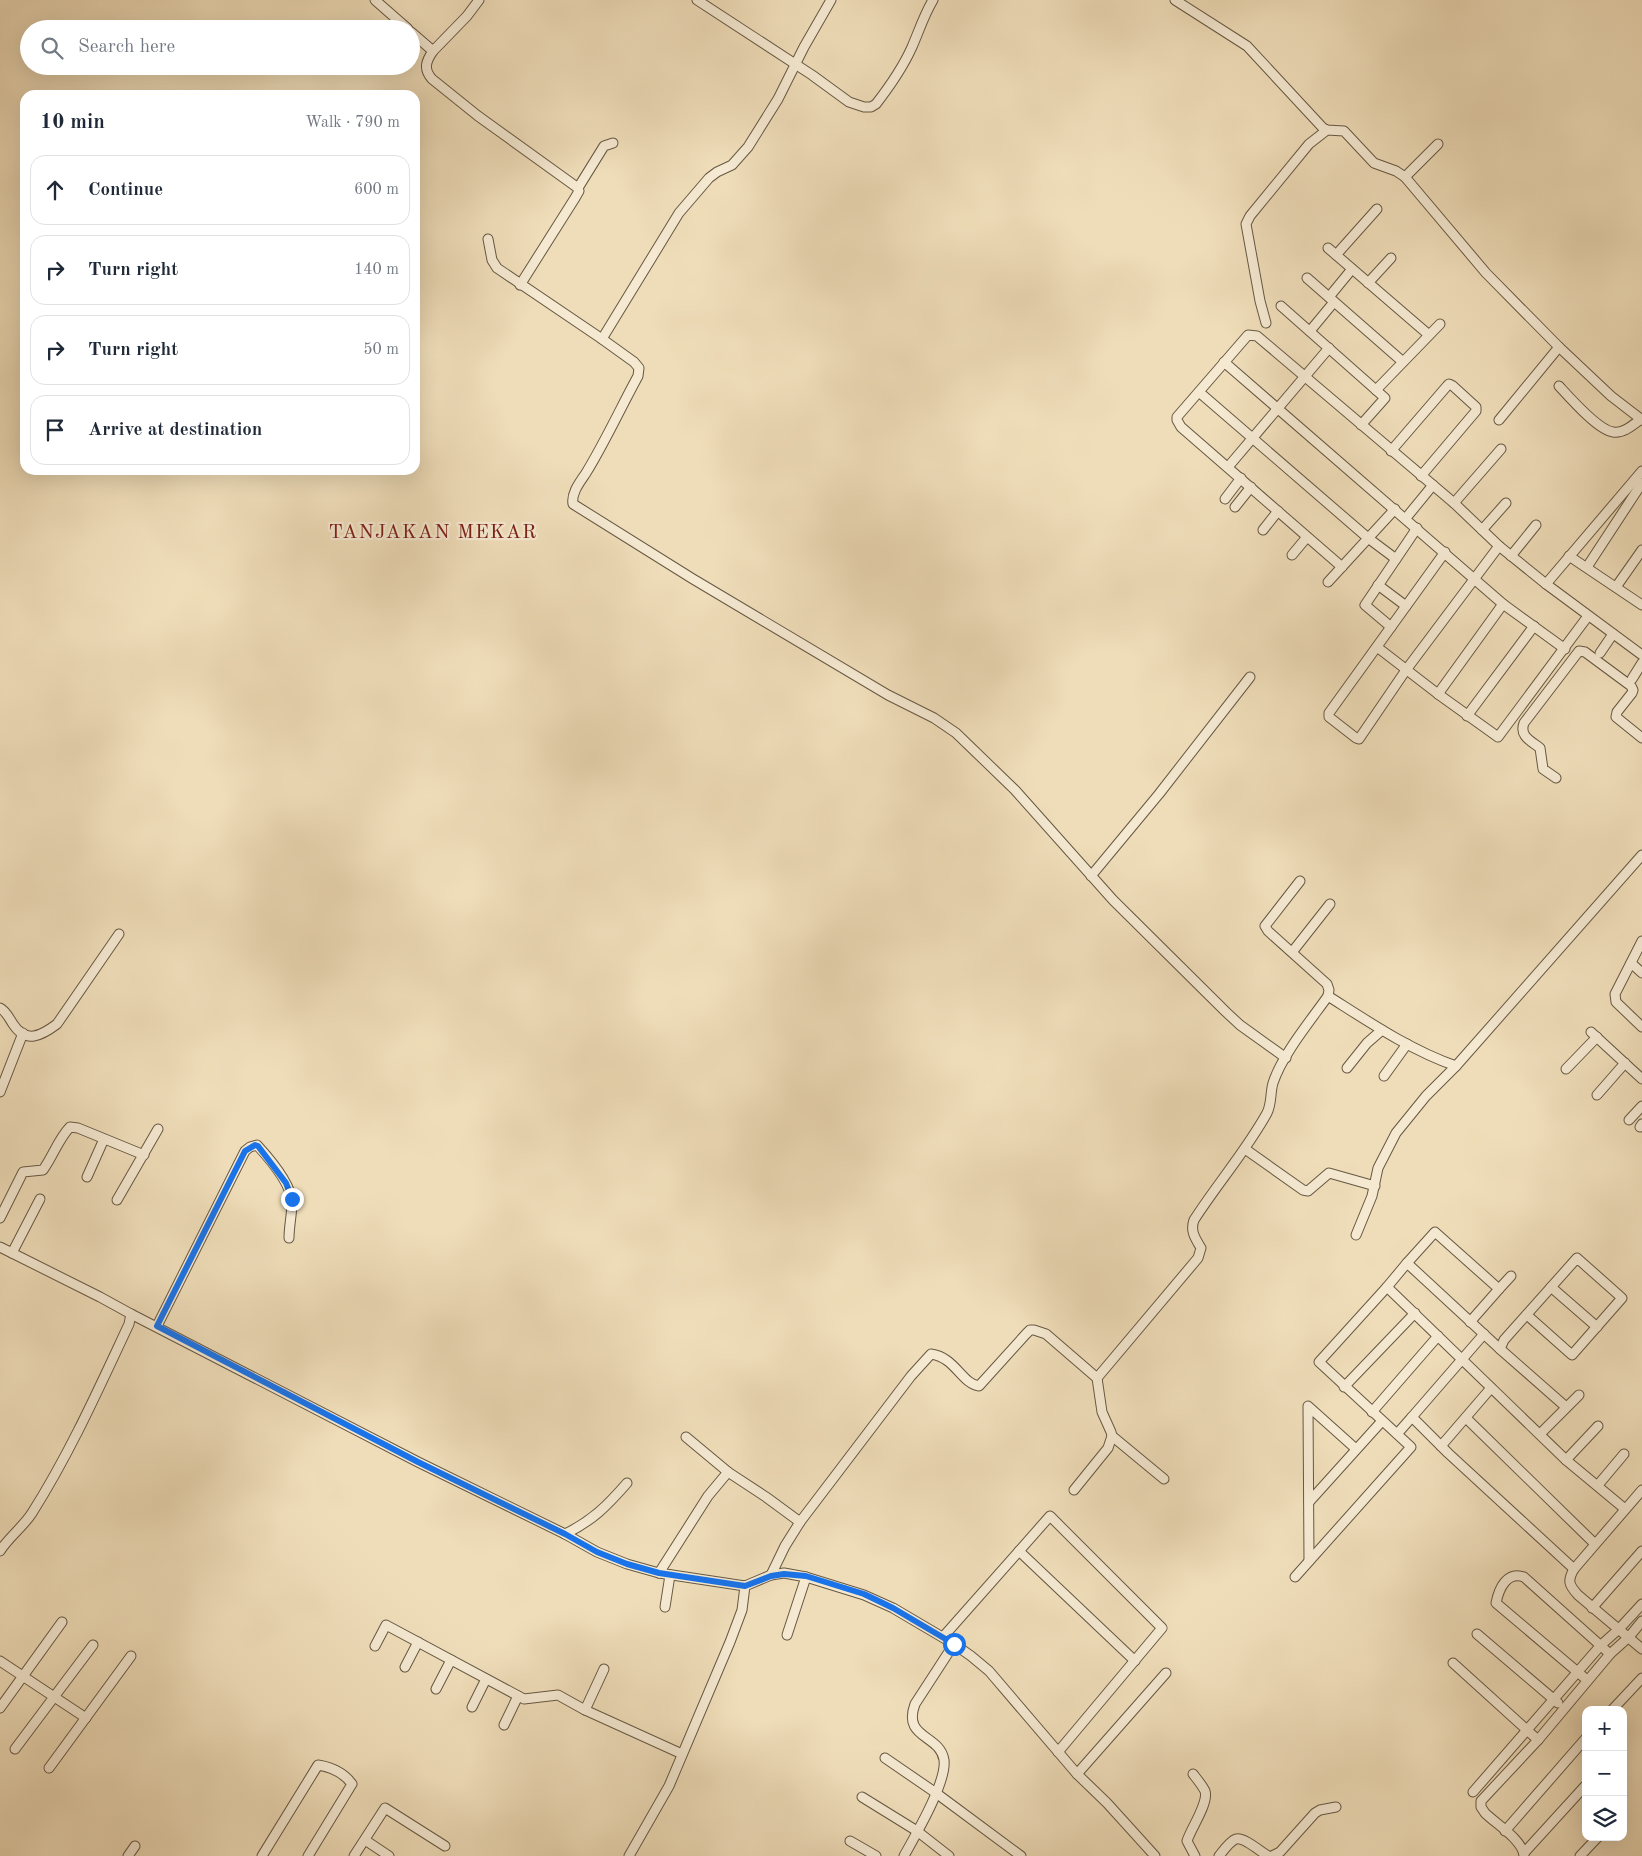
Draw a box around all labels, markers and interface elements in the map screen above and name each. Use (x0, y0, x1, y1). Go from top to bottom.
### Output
search box (20, 20, 420, 75)
icon: search (38, 34, 66, 62)
text: Search here (78, 38, 175, 57)
text: 10 min (40, 112, 105, 133)
text: Walk · 790 m (305, 115, 400, 131)
icon: ahead (41, 176, 69, 204)
text: Continue (88, 181, 163, 200)
text: 600 m (354, 182, 399, 198)
icon: right (41, 256, 69, 284)
text: Turn right (88, 261, 178, 280)
text: 140 m (354, 262, 399, 278)
icon: right (41, 336, 69, 364)
text: Turn right (88, 341, 178, 360)
text: 50 m (363, 342, 399, 358)
icon: arrive (41, 416, 69, 444)
text: Arrive at destination (88, 421, 262, 440)
district label: TANJAKAN MEKAR (329, 523, 537, 543)
route end (281, 1188, 304, 1211)
route start (943, 1633, 966, 1656)
map controls (1582, 1706, 1627, 1841)
button: + (1582, 1706, 1627, 1751)
button: − (1582, 1751, 1627, 1796)
button: layers (1582, 1796, 1627, 1841)

